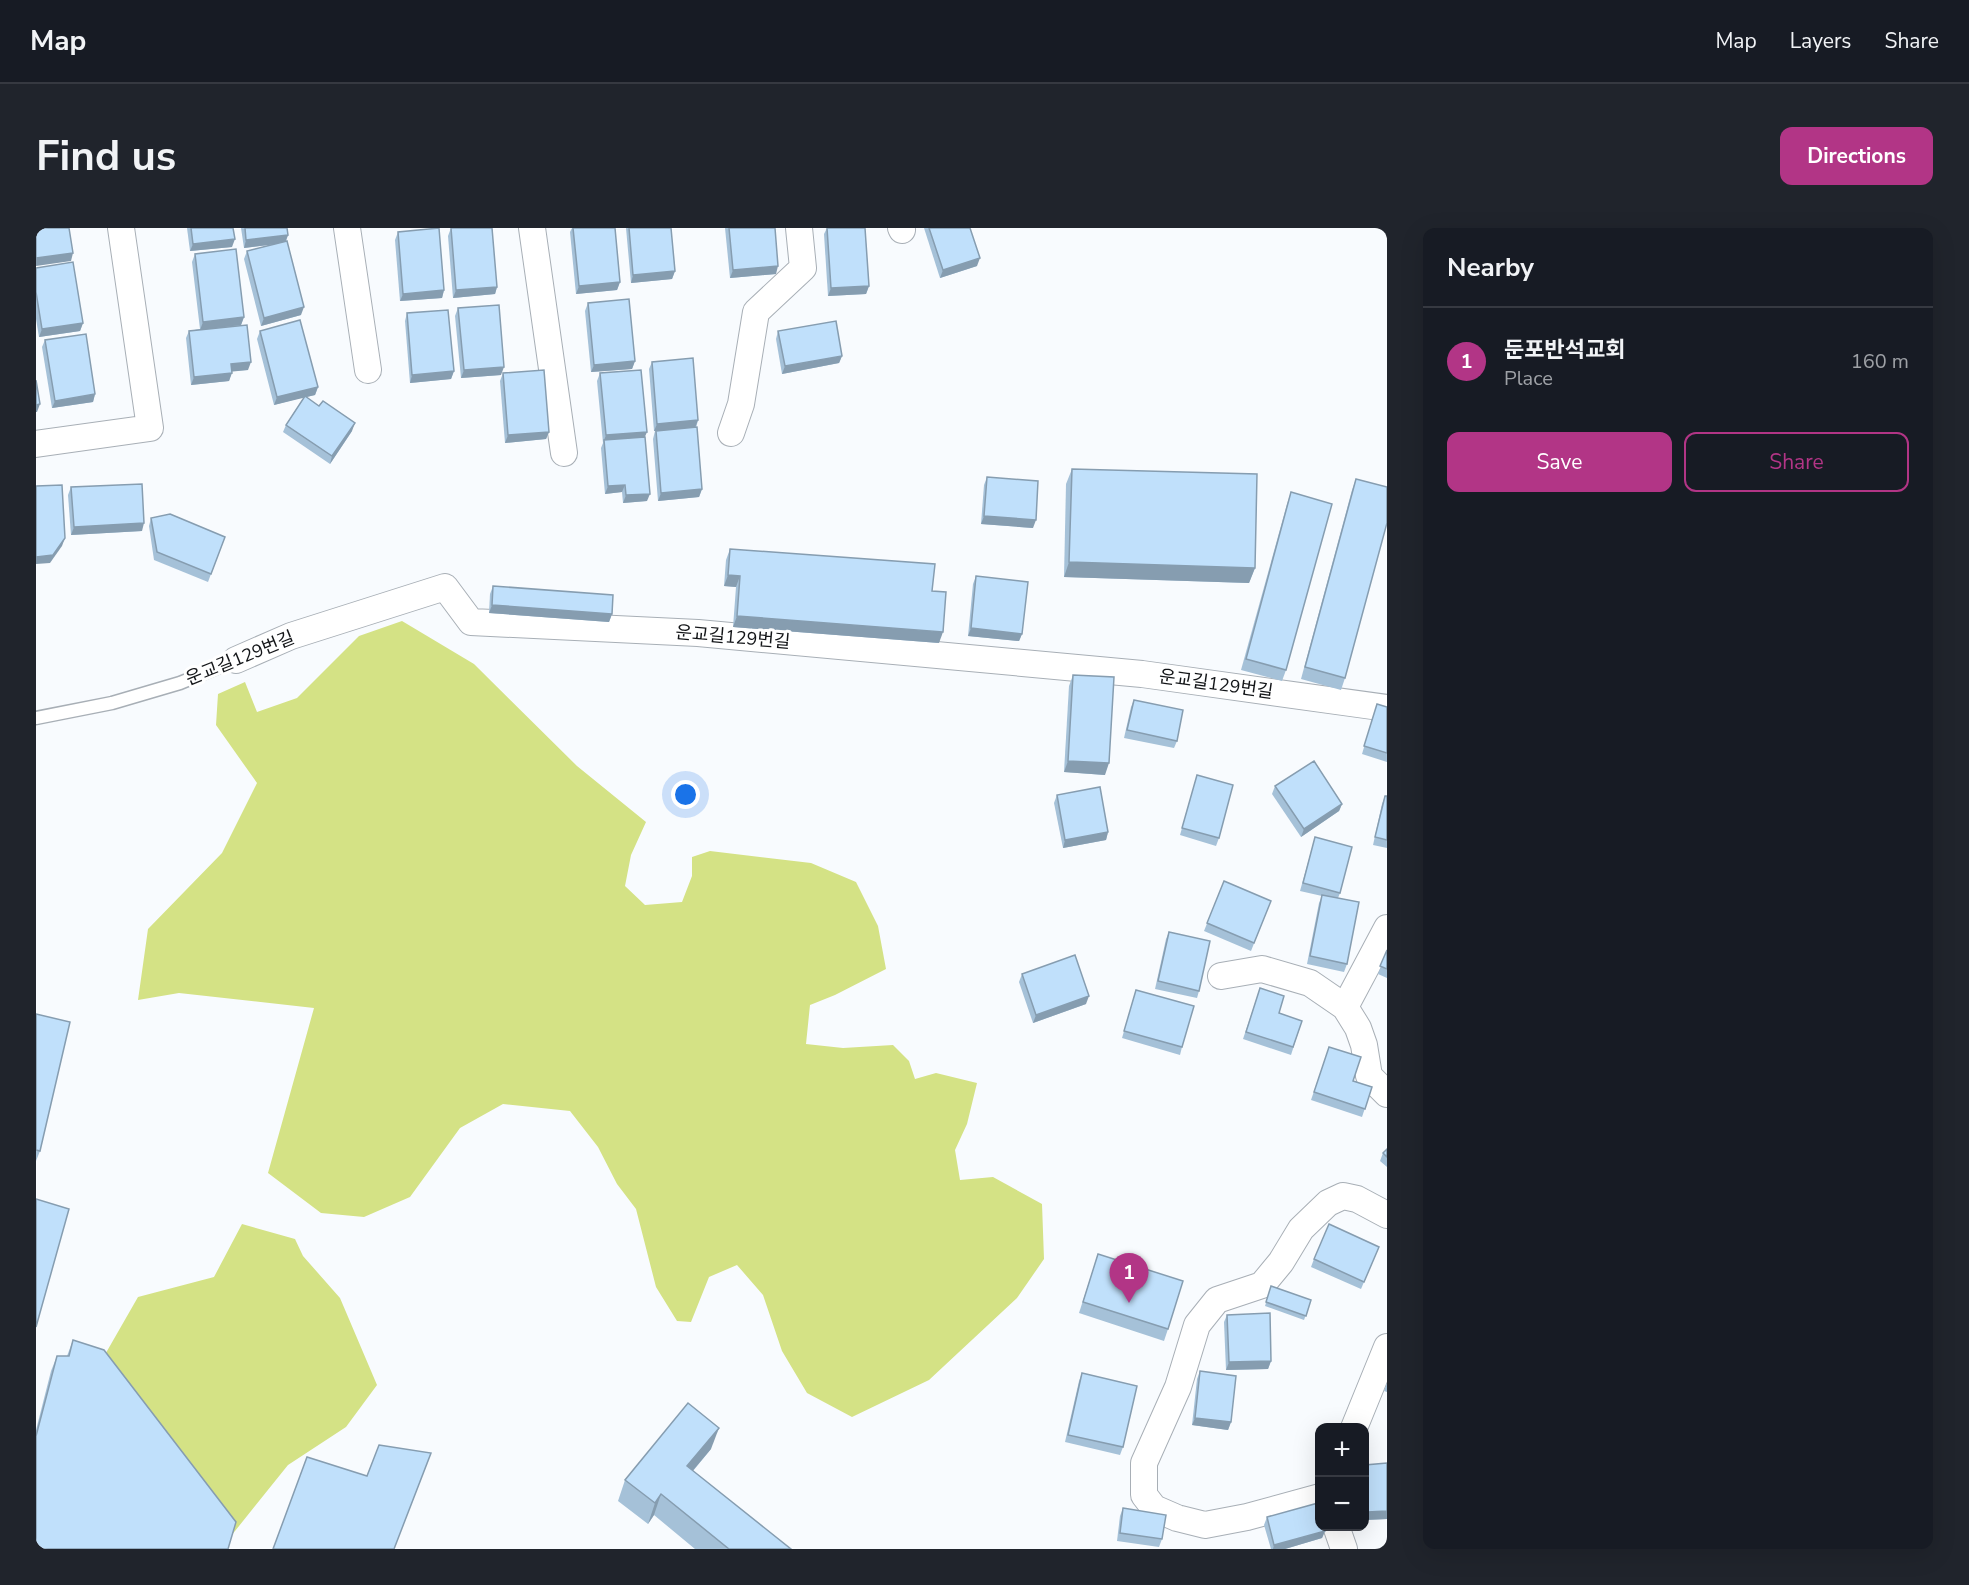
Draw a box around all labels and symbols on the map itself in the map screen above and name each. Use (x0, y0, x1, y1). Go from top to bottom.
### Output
street label: 운교길129번길 (675, 620, 791, 654)
street label: 운교길129번길 (182, 625, 298, 691)
street label: 운교길129번길 (1157, 664, 1275, 704)
your location (671, 780, 700, 809)
pin: 1 (1110, 1254, 1148, 1303)

